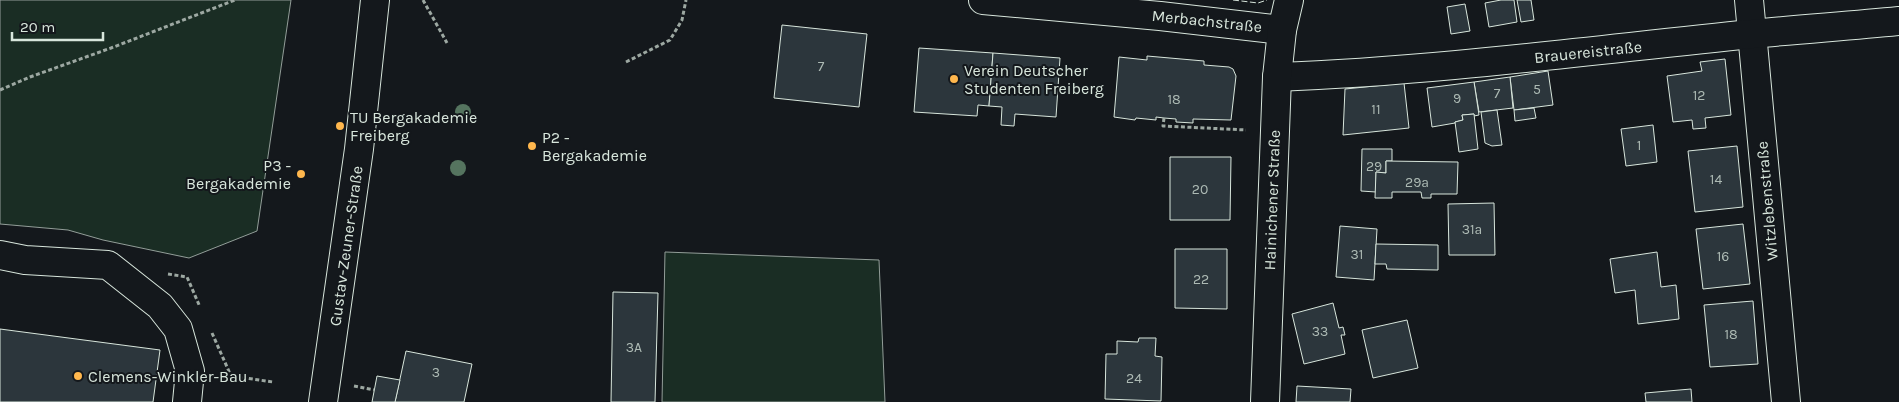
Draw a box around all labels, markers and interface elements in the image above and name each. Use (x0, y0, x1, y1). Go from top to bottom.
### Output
street label: Merbachstraße (1151, 6, 1263, 36)
scale bar (12, 10, 104, 42)
text: 20 m (20, 18, 55, 36)
street label: Brauereistraße (1533, 37, 1643, 67)
house number: 7 (818, 58, 825, 75)
place label: Verein Deutscher Studenten Freiberg (964, 61, 1104, 98)
marker: Verein Deutscher Studenten Freiberg (948, 73, 960, 85)
house number: 5 (1533, 81, 1541, 98)
house number: 7 (1494, 85, 1501, 102)
house number: 12 (1693, 87, 1705, 104)
house number: 9 (1453, 90, 1461, 107)
house number: 18 (1167, 91, 1181, 108)
house number: 11 (1371, 101, 1381, 118)
place label: TU Bergakademie Freiberg (350, 108, 477, 145)
marker: TU Bergakademie Freiberg (334, 120, 346, 132)
place label: P2 - Bergakademie (542, 128, 647, 165)
street label: Hainichener Straße (1260, 129, 1284, 271)
house number: 1 (1637, 137, 1641, 154)
marker: P2 - Bergakademie (526, 140, 538, 152)
street label: Witzlebenstraße (1752, 141, 1782, 261)
place label: P3 - Bergakademie (186, 156, 291, 193)
house number: 29 (1366, 158, 1382, 175)
street label: Gustav-Zeuner-Straße (325, 165, 367, 327)
marker: P3 - Bergakademie (295, 168, 307, 180)
house number: 14 (1710, 171, 1722, 188)
house number: 29a (1405, 174, 1429, 191)
house number: 20 (1192, 181, 1208, 198)
house number: 31a (1462, 221, 1482, 238)
house number: 31 (1351, 246, 1363, 263)
house number: 16 (1717, 248, 1729, 265)
house number: 22 (1193, 271, 1209, 288)
house number: 33 (1312, 323, 1328, 340)
house number: 18 (1724, 326, 1738, 343)
house number: 3A (626, 339, 642, 356)
house number: 3 (432, 364, 440, 381)
place label: Clemens-Winkler-Bau (88, 367, 248, 386)
marker: Clemens-Winkler-Bau (72, 370, 84, 382)
house number: 24 (1126, 370, 1142, 387)

